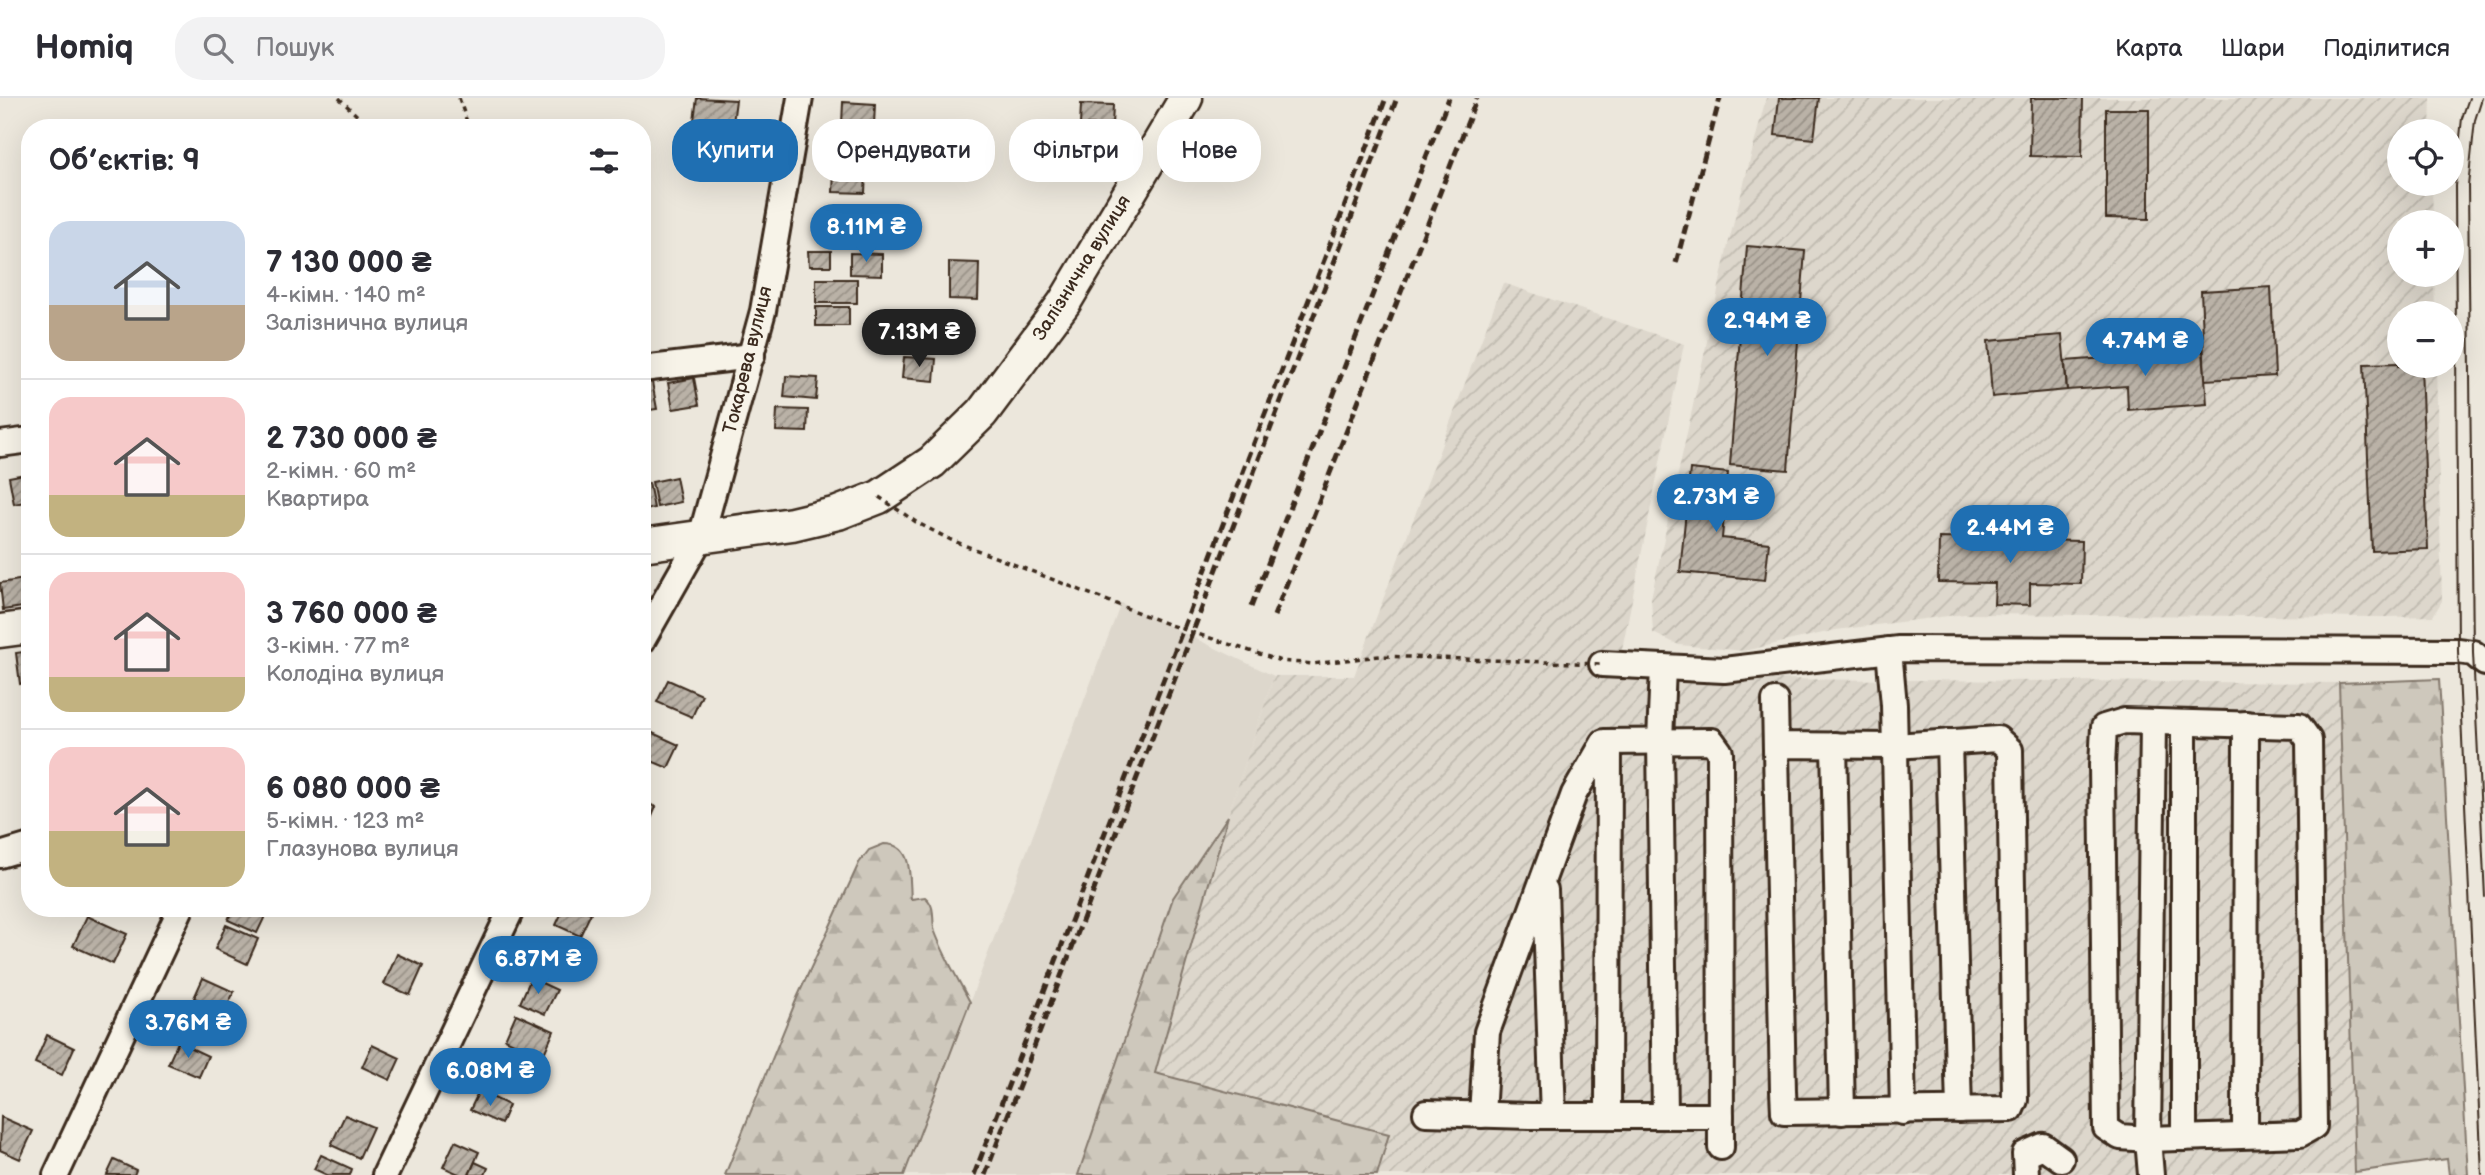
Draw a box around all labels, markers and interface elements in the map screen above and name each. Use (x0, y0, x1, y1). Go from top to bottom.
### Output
search box (175, 17, 665, 80)
text: Homiq (35, 28, 133, 68)
icon: search (199, 29, 237, 67)
text: Пошук (255, 33, 334, 64)
text: Карта (2115, 34, 2183, 63)
text: Шари (2221, 34, 2285, 63)
text: Поділитися (2323, 34, 2450, 63)
chip: Купити (672, 119, 798, 182)
chip: Орендувати (812, 119, 995, 182)
chip: Фільтри (1009, 119, 1143, 182)
chip: Нове (1157, 119, 1261, 182)
map controls (2387, 119, 2464, 378)
button: locate (2387, 119, 2464, 196)
icon: filters (585, 142, 623, 180)
text: Об’єктів: 9 (49, 143, 200, 179)
street label: Залізнична вулиця (1028, 191, 1136, 345)
pin: 8.11M ₴ (801, 204, 931, 264)
button: + (2387, 210, 2464, 287)
text: 8.11M ₴ (826, 213, 906, 241)
text: 7 130 000 ₴ (266, 245, 432, 281)
icon: home (105, 249, 189, 333)
text: 4-кімн. · 140 m² (266, 281, 426, 309)
street label: Токарева вулиця (719, 284, 777, 436)
pin: 2.94M ₴ (1702, 299, 1832, 358)
button: − (2387, 301, 2464, 378)
text: 2.94M ₴ (1723, 307, 1811, 335)
text: Залізнична вулиця (266, 309, 468, 337)
pin: 7.13M ₴ (854, 310, 984, 369)
text: 7.13M ₴ (878, 318, 960, 346)
pin: 4.74M ₴ (2080, 318, 2210, 378)
text: 4.74M ₴ (2102, 327, 2188, 355)
text: 2 730 000 ₴ (266, 421, 437, 457)
icon: home (105, 425, 189, 509)
text: 2-кімн. · 60 m² (266, 457, 416, 485)
pin: 2.73M ₴ (1651, 474, 1781, 534)
text: 2.73M ₴ (1673, 483, 1759, 511)
text: Квартира (266, 485, 369, 513)
pin: 2.44M ₴ (1945, 505, 2075, 565)
text: 2.44M ₴ (1966, 514, 2054, 542)
text: 3 760 000 ₴ (266, 596, 437, 632)
icon: home (105, 600, 189, 684)
text: 3-кімн. · 77 m² (266, 632, 410, 660)
text: Колодіна вулиця (266, 660, 444, 688)
text: 6 080 000 ₴ (266, 771, 440, 807)
icon: home (105, 775, 189, 859)
text: 5-кімн. · 123 m² (266, 807, 424, 835)
text: Глазунова вулиця (266, 835, 459, 863)
pin: 6.87M ₴ (473, 936, 603, 996)
text: 6.87M ₴ (495, 945, 581, 973)
pin: 3.76M ₴ (123, 1000, 253, 1060)
text: 3.76M ₴ (145, 1009, 231, 1037)
pin: 6.08M ₴ (425, 1048, 555, 1108)
text: 6.08M ₴ (446, 1057, 534, 1085)

